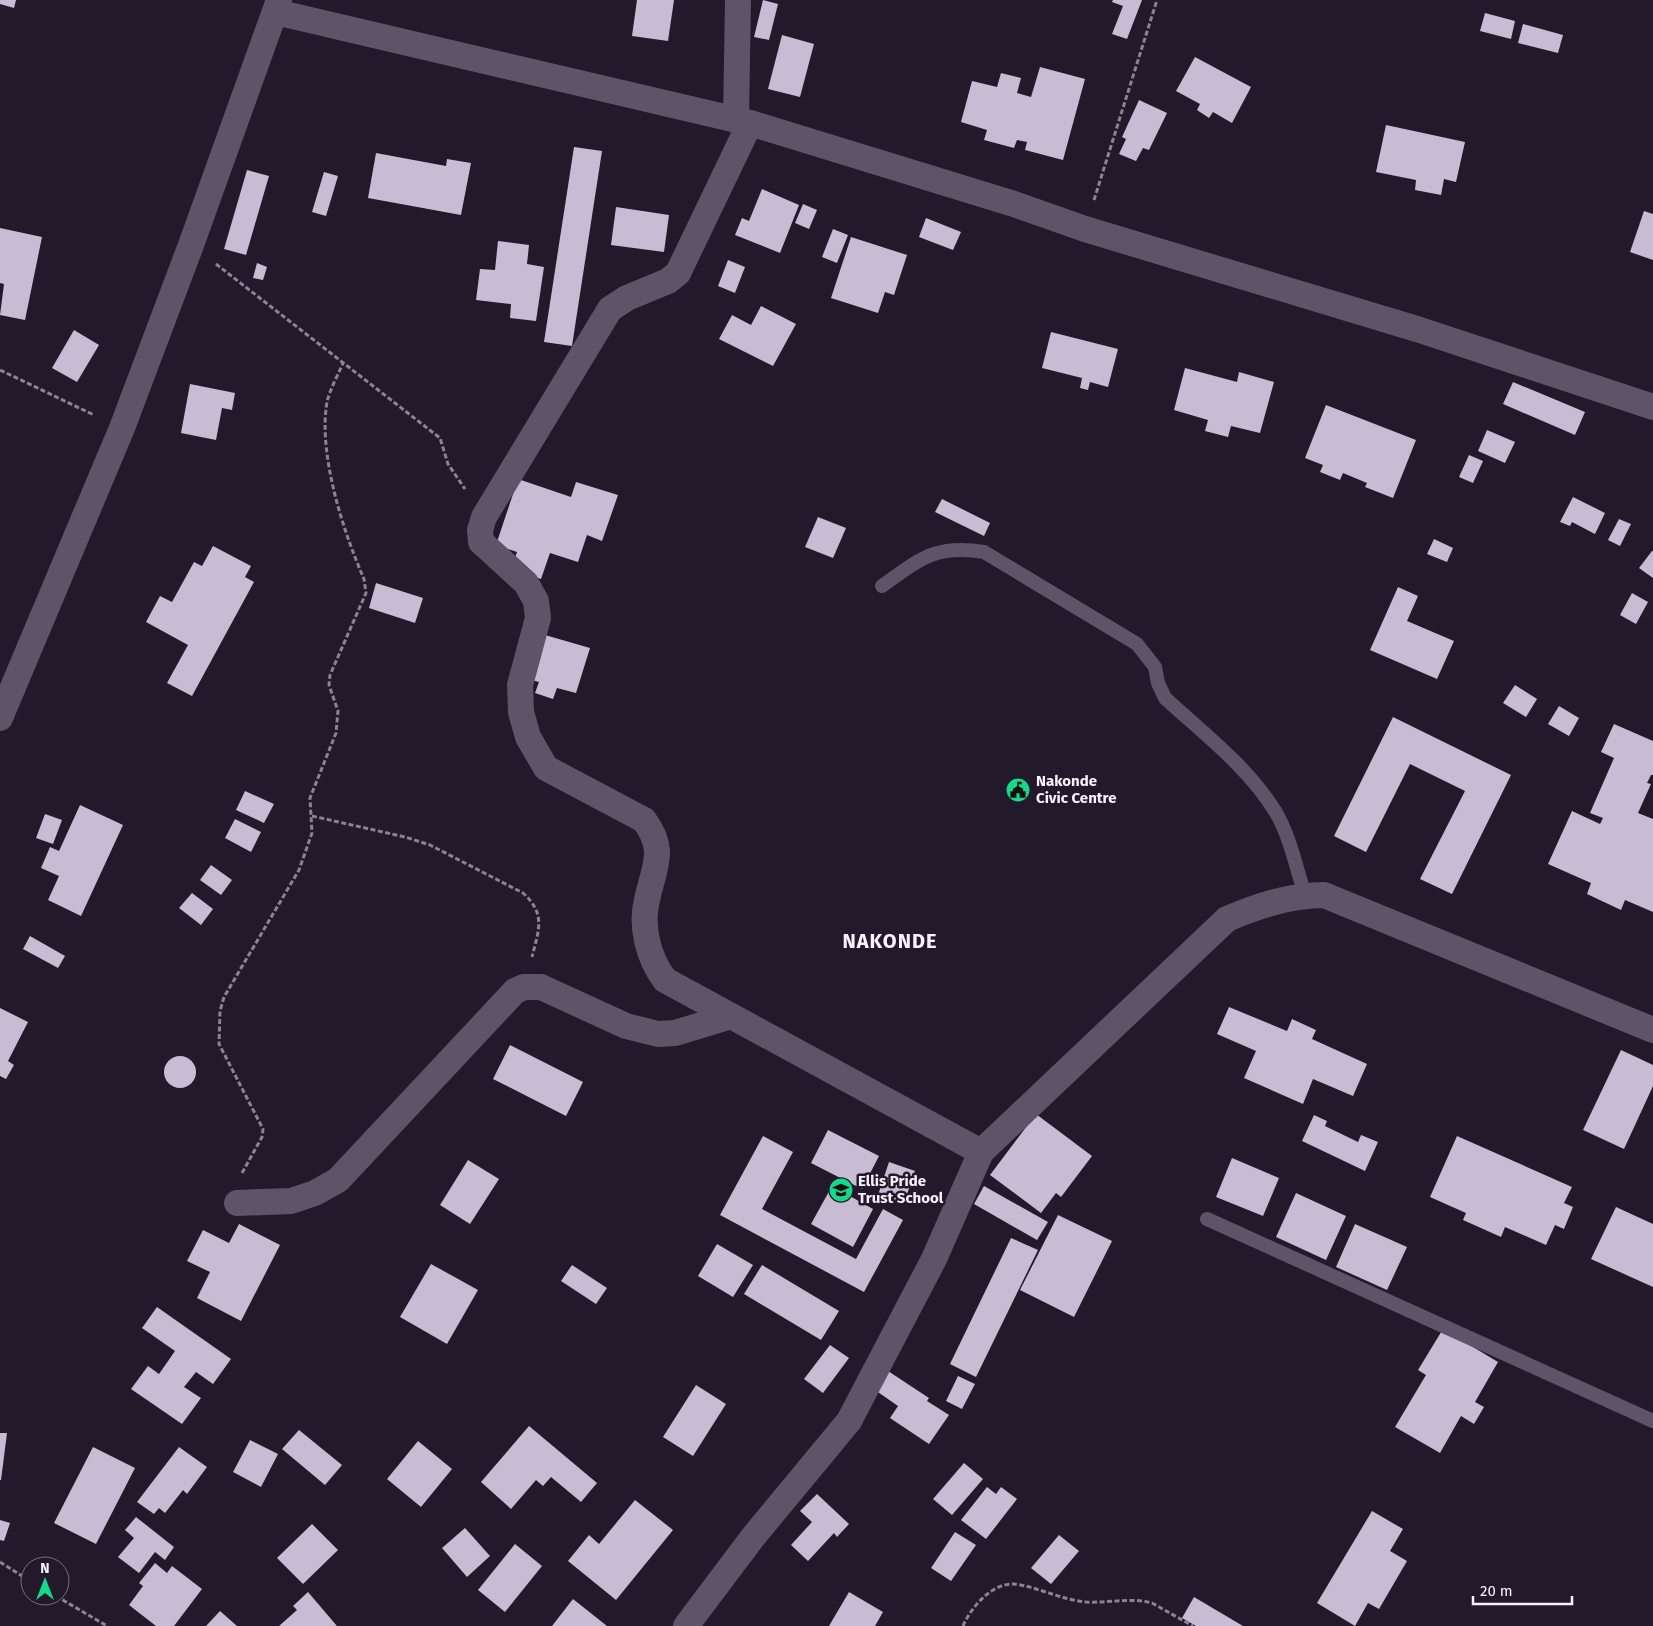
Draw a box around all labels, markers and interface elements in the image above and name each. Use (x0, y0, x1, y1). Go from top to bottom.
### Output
place label: Nakonde Civic Centre (1036, 772, 1116, 807)
public building icon: Nakonde Civic Centre (1005, 777, 1031, 803)
district label: NAKONDE (843, 929, 937, 953)
place label: Ellis Pride Trust School (858, 1172, 944, 1207)
school or university icon: Ellis Pride Trust School (828, 1177, 854, 1203)
north arrow (20, 1556, 70, 1606)
text: N (40, 1560, 50, 1577)
scale bar (1473, 1574, 1572, 1606)
text: 20 m (1480, 1582, 1513, 1600)

